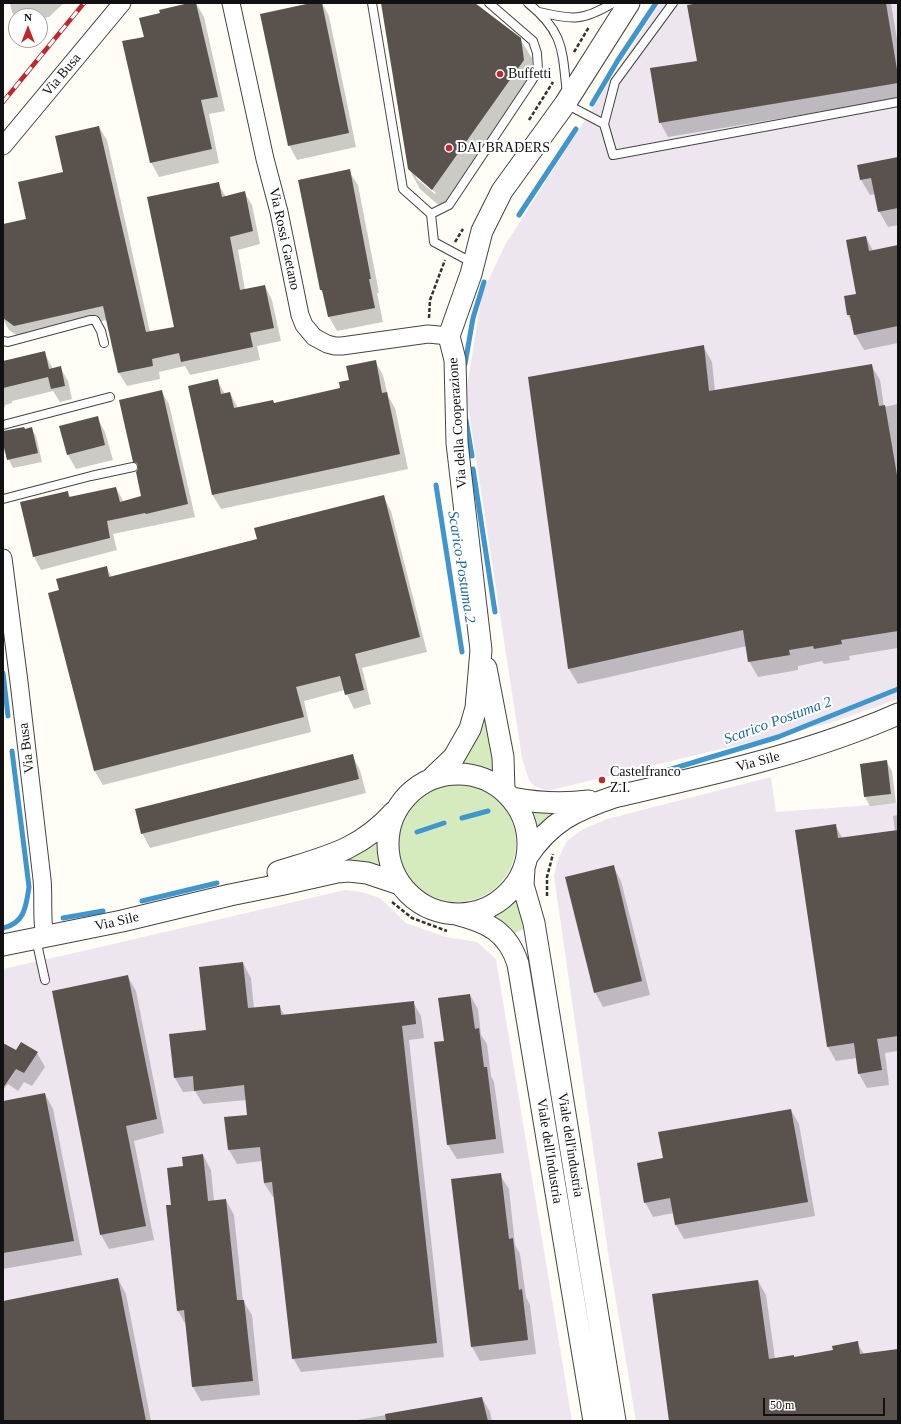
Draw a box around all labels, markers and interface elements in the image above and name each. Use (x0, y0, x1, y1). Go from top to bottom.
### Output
north arrow (8, 8, 48, 48)
text: N (24, 11, 32, 23)
street label: Via Busa (39, 50, 85, 100)
place label: Buffetti (508, 66, 551, 82)
marker: Buffetti (495, 69, 505, 79)
place label: DAI BRADERS (457, 140, 550, 156)
marker: DAI BRADERS (444, 143, 454, 153)
street label: Via Rossi Gaetano (265, 186, 303, 292)
street label: Via della Cooperazione (445, 357, 471, 489)
water label: Scarico Postuma 2 (443, 510, 479, 624)
water label: Scarico Postuma 2 (722, 693, 834, 749)
street label: Via Busa (16, 722, 38, 774)
street label: Via Sile (734, 748, 782, 776)
place label: Castelfranco Z.I. (610, 764, 681, 796)
marker: Castelfranco Z.I. (597, 775, 607, 785)
street label: Via Sile (93, 909, 141, 935)
street label: Viale dell'industria (553, 1092, 587, 1198)
street label: Viale dell'Industria (532, 1097, 566, 1205)
scale bar (765, 1390, 887, 1416)
text: 50 m (770, 1398, 794, 1412)

